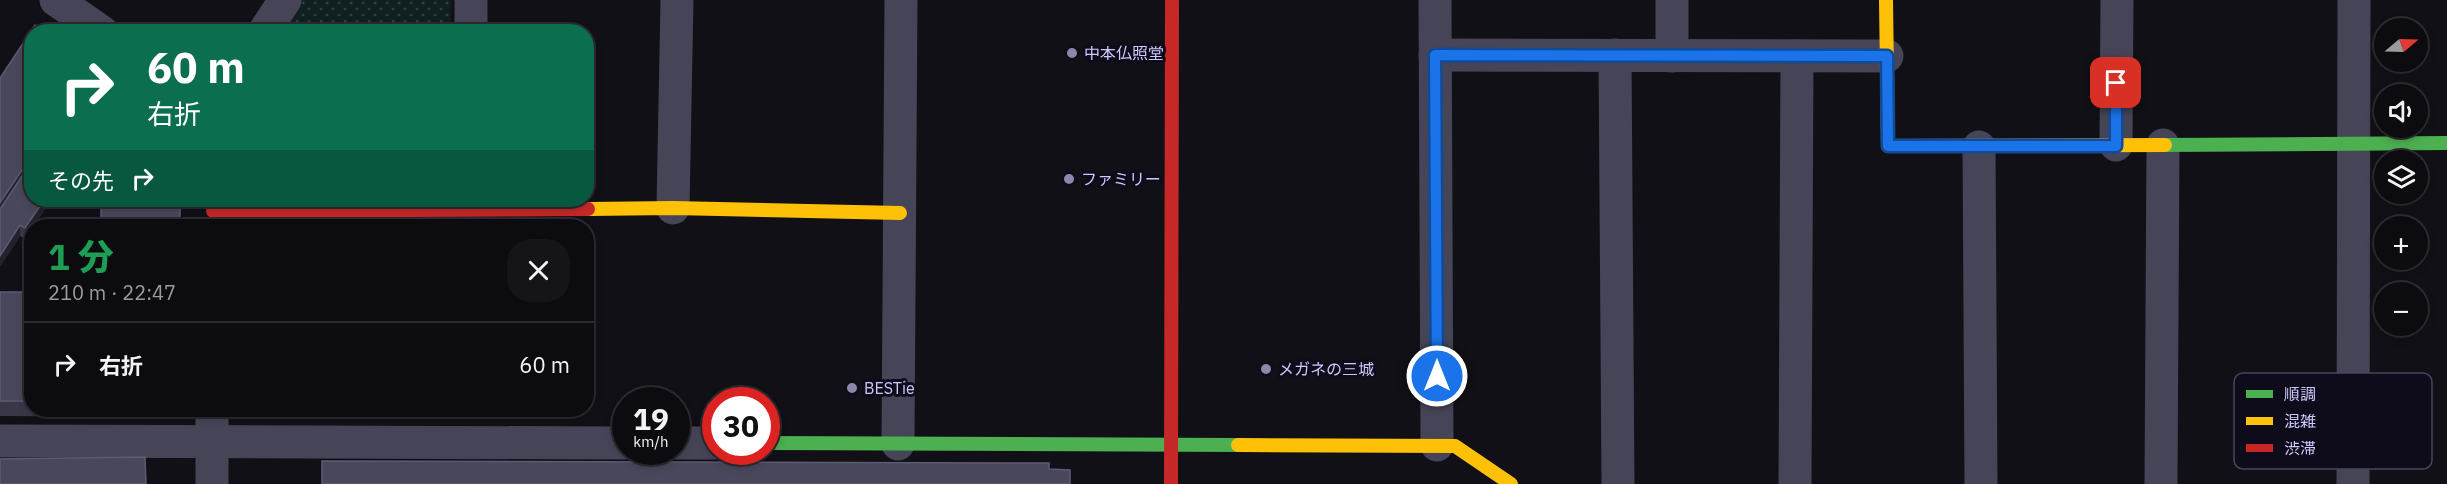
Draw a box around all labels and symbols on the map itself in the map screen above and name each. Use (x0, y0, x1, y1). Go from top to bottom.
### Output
north arrow (2374, 18, 2428, 72)
place label: 中本仏照堂 (1084, 43, 1164, 63)
marker: 中本仏照堂 (1065, 46, 1079, 60)
pin (2090, 57, 2141, 108)
place label: ファミリー (1081, 169, 1161, 189)
marker: ファミリー (1062, 172, 1076, 186)
position arrow (1405, 344, 1469, 408)
place label: メガネの三城 (1278, 359, 1374, 379)
marker: メガネの三城 (1259, 362, 1273, 376)
legend (2234, 373, 2432, 469)
place label: BESTie (864, 378, 915, 398)
marker: BESTie (845, 381, 859, 395)
text: 順調 (2284, 384, 2316, 404)
speed limit sign: 30 (702, 387, 780, 465)
text: 混雑 (2284, 411, 2316, 431)
text: 渋滞 (2284, 438, 2316, 458)

